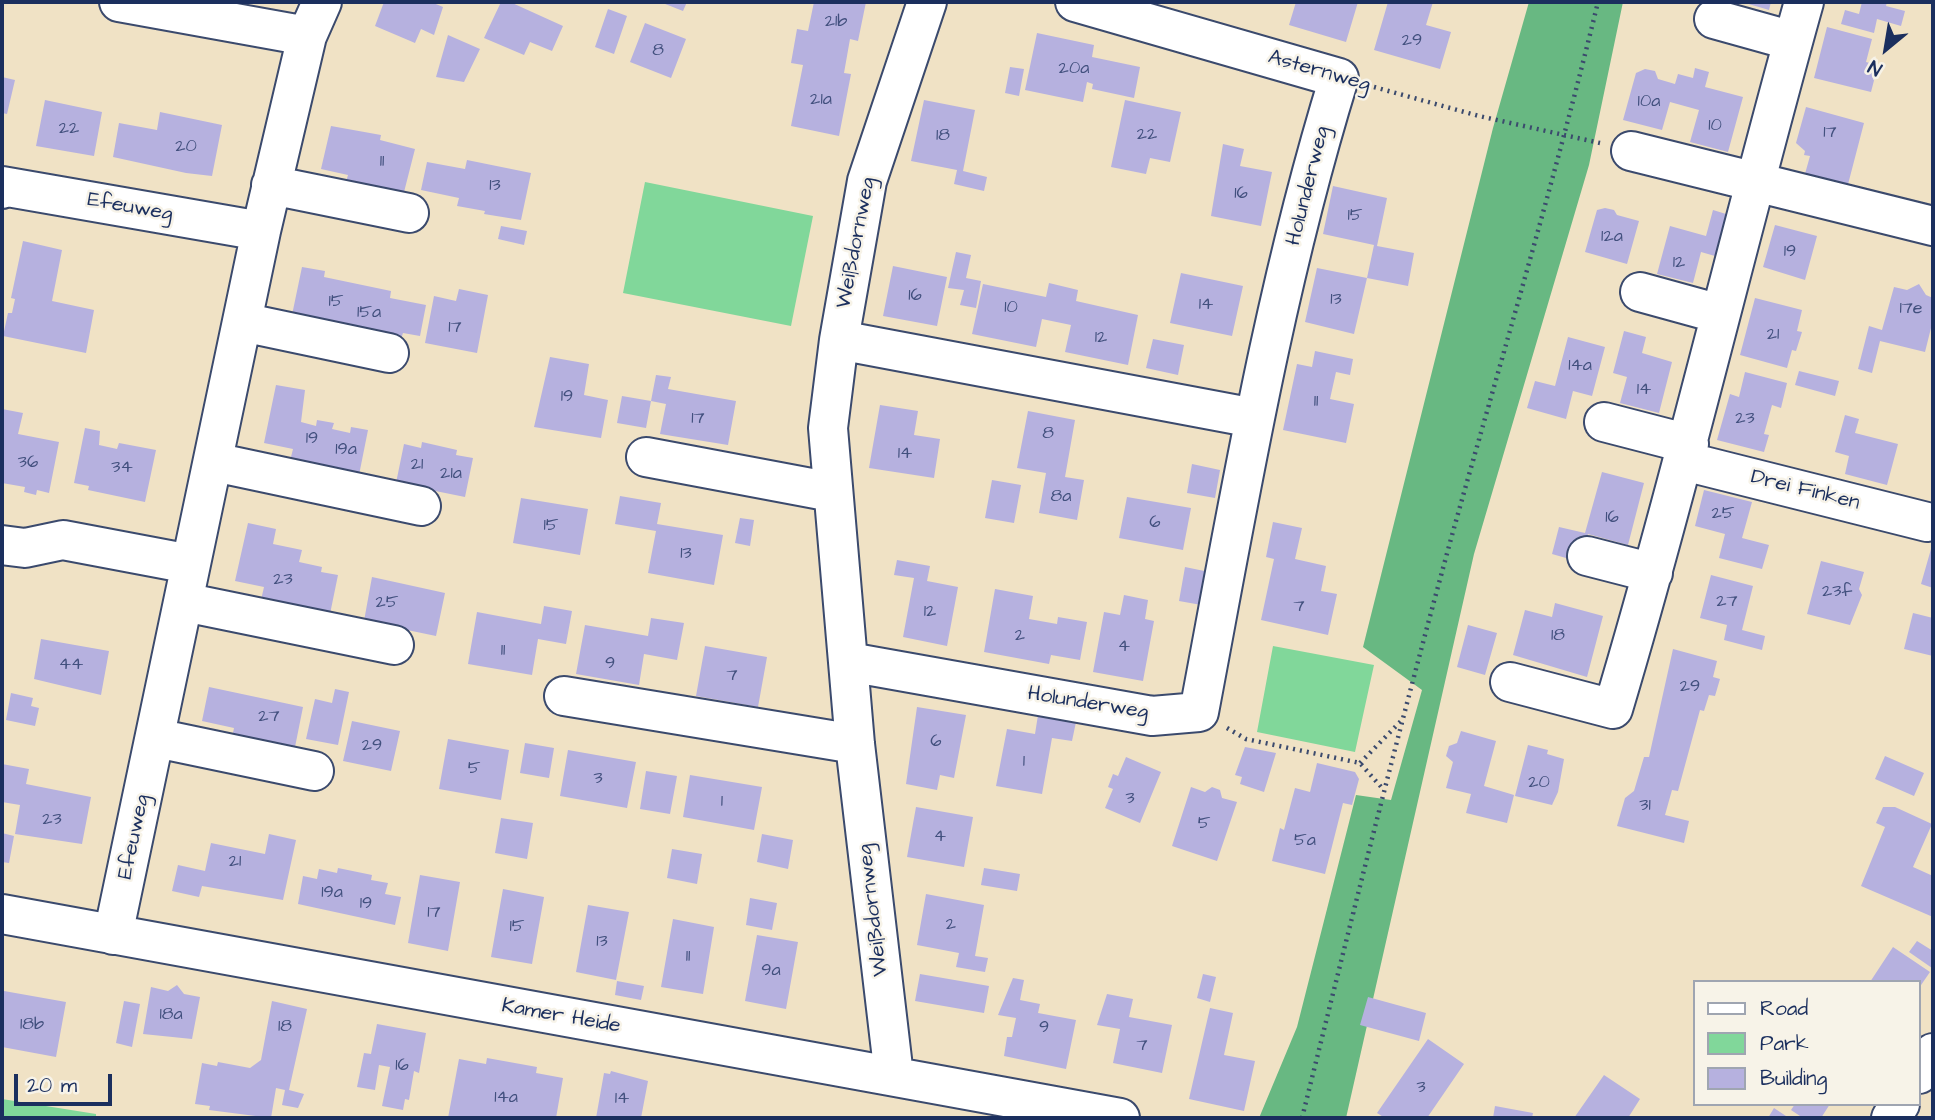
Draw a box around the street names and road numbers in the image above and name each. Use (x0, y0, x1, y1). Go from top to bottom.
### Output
street label: Asternweg (1265, 45, 1373, 99)
street label: Holunderweg (1282, 124, 1336, 248)
street label: Weißdornweg (832, 175, 882, 311)
street label: Efeuweg (85, 188, 175, 228)
street label: Drei Finken (1748, 465, 1862, 517)
street label: Holunderweg (1026, 682, 1150, 726)
street label: Efeuweg (114, 792, 156, 882)
street label: Weißdornweg (853, 842, 895, 978)
street label: Kamer Heide (499, 994, 623, 1040)

